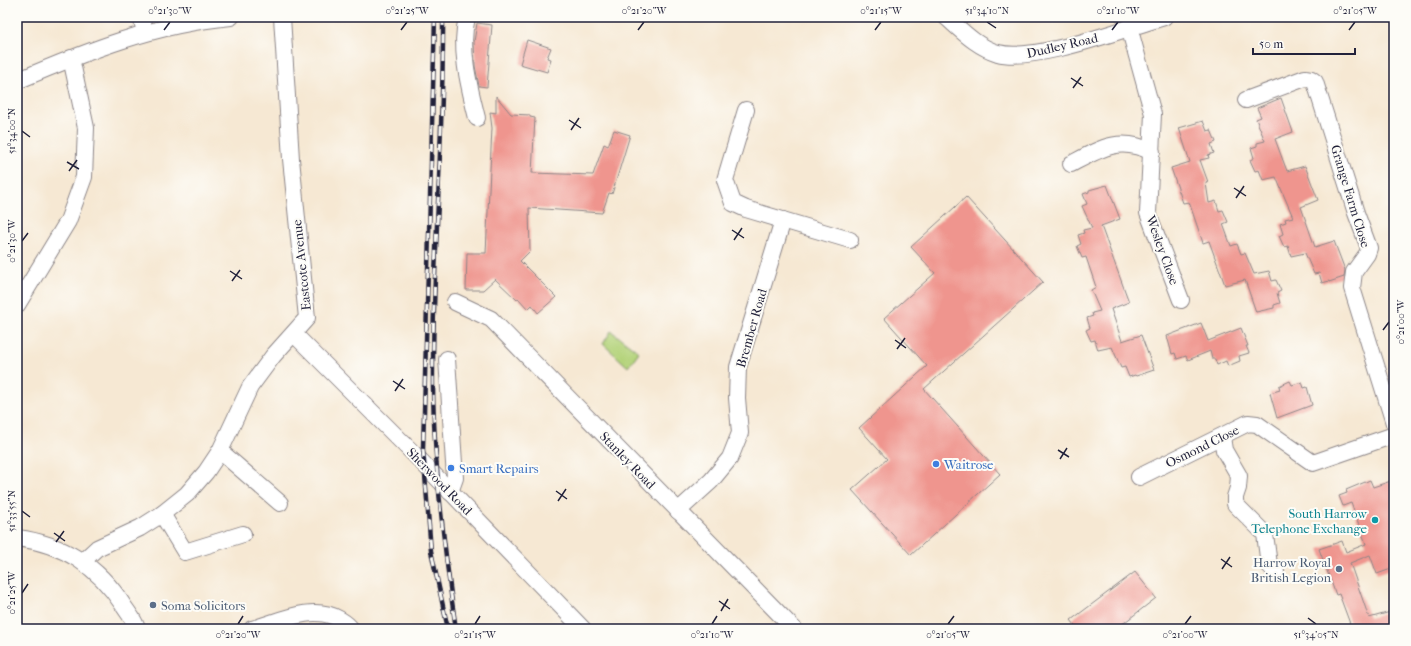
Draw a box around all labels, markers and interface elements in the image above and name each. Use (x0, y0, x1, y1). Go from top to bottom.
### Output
text: 0°21'30"W (148, 5, 193, 17)
text: 0°21'25"W (385, 5, 430, 17)
text: 0°21'20"W (622, 5, 667, 17)
text: 0°21'15"W (860, 5, 903, 17)
text: 51°34'10"N (965, 5, 1010, 17)
text: 0°21'10"W (1097, 5, 1141, 17)
text: 0°21'05"W (1333, 5, 1378, 17)
street label: Dudley Road (1025, 30, 1100, 61)
scale bar (1253, 30, 1355, 56)
text: 50 m (1259, 37, 1283, 51)
text: 51°34'00"N (6, 107, 18, 154)
street label: Grange Farm Close (1328, 143, 1373, 250)
street label: Wesley Close (1143, 213, 1182, 287)
text: 0°21'30"W (6, 218, 18, 263)
street label: Eastcote Avenue (289, 218, 314, 311)
street label: Brember Road (733, 286, 770, 369)
text: 0°21'00"W (1395, 298, 1407, 344)
street label: Osmond Close (1163, 422, 1242, 471)
street label: Stanley Road (597, 429, 659, 493)
street label: Sherwood Road (404, 445, 476, 519)
place label: Waitrose (943, 457, 994, 472)
marker: Waitrose (931, 459, 941, 469)
place label: Smart Repairs (459, 461, 539, 476)
marker: Smart Repairs (446, 463, 456, 473)
text: 51°33'55"N (6, 490, 18, 532)
place label: South Harrow Telephone Exchange (1251, 506, 1368, 536)
marker: South Harrow Telephone Exchange (1370, 515, 1380, 525)
place label: Harrow Royal British Legion (1251, 555, 1331, 585)
marker: Harrow Royal British Legion (1334, 564, 1344, 574)
text: 0°21'25"W (6, 570, 18, 615)
place label: Soma Solicitors (161, 598, 246, 613)
marker: Soma Solicitors (148, 600, 158, 610)
text: 0°21'20"W (216, 629, 261, 641)
text: 0°21'15"W (454, 629, 497, 641)
text: 0°21'10"W (691, 629, 735, 641)
text: 0°21'05"W (926, 629, 971, 641)
text: 0°21'00"W (1163, 629, 1209, 641)
text: 51°34'05"N (1294, 629, 1339, 641)

